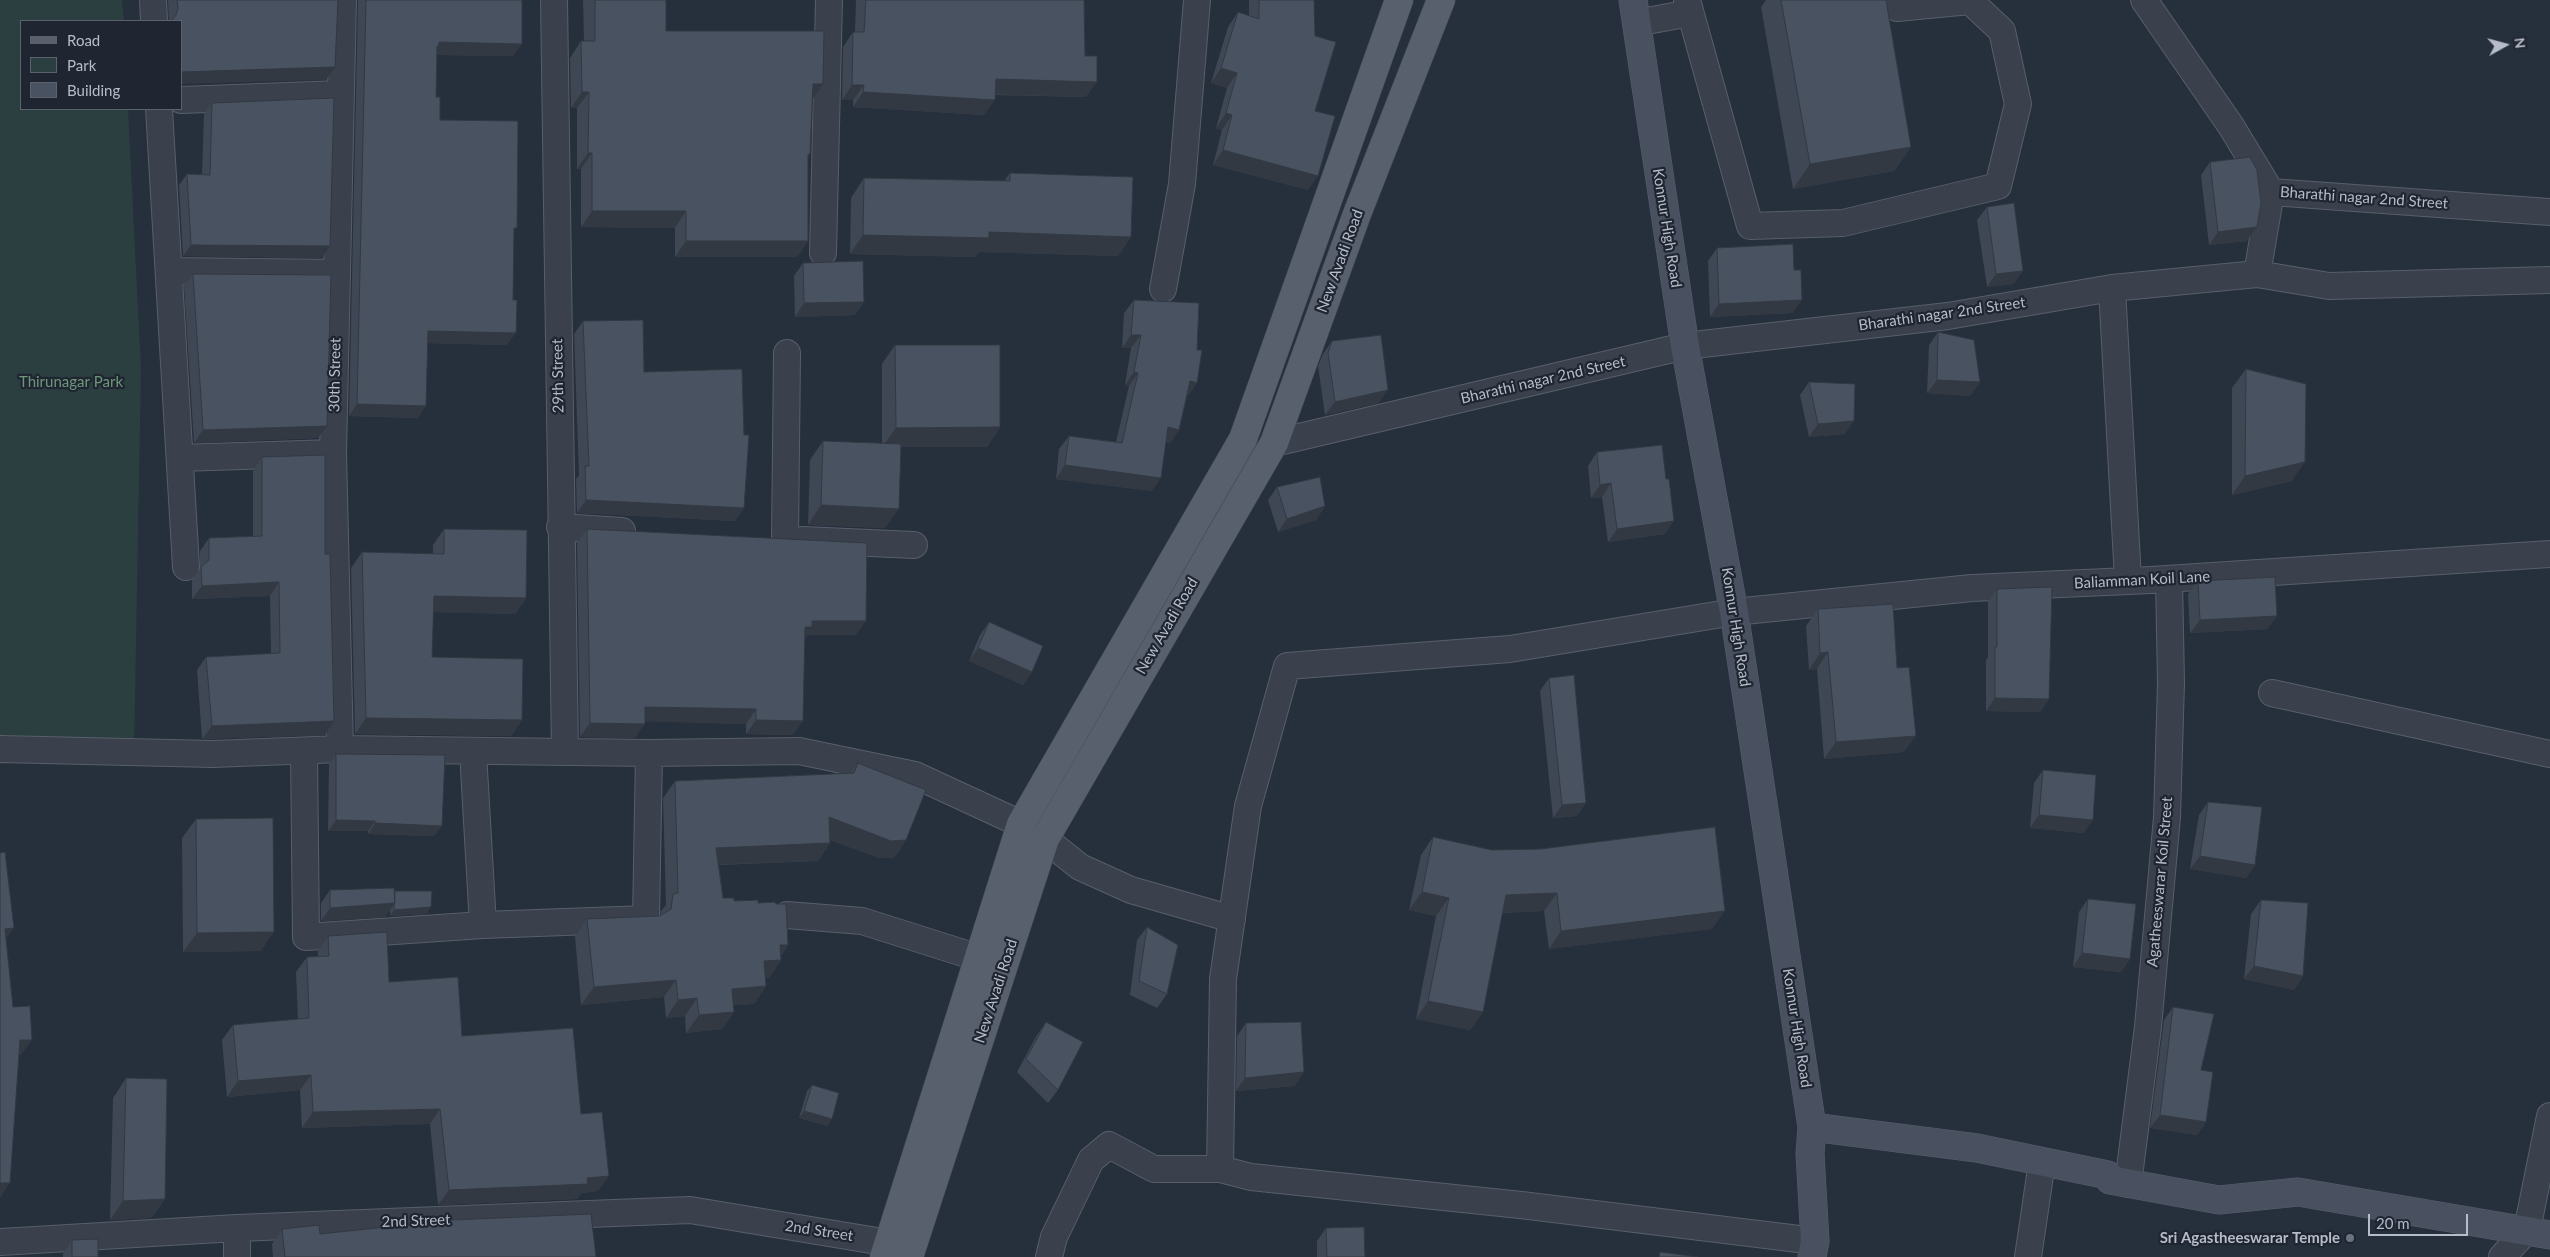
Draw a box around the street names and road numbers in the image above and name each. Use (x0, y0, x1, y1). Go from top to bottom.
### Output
street label: Konnur High Road (1649, 167, 1685, 289)
street label: Bharathi nagar 2nd Street (2279, 183, 2449, 213)
street label: New Avadi Road (1313, 207, 1367, 315)
street label: Bharathi nagar 2nd Street (1857, 293, 2027, 335)
street label: 30th Street (325, 338, 345, 412)
street label: 29th Street (548, 339, 568, 413)
street label: Bharathi nagar 2nd Street (1459, 352, 1627, 408)
street label: Konnur High Road (1718, 566, 1754, 688)
street label: Baliamman Koil Lane (2073, 567, 2211, 593)
street label: New Avadi Road (1132, 575, 1202, 677)
street label: Agatheeswarar Koil Street (2144, 796, 2176, 968)
street label: New Avadi Road (971, 937, 1021, 1045)
street label: Konnur High Road (1779, 967, 1815, 1089)
street label: 2nd Street (381, 1211, 451, 1231)
street label: 2nd Street (784, 1217, 854, 1245)

